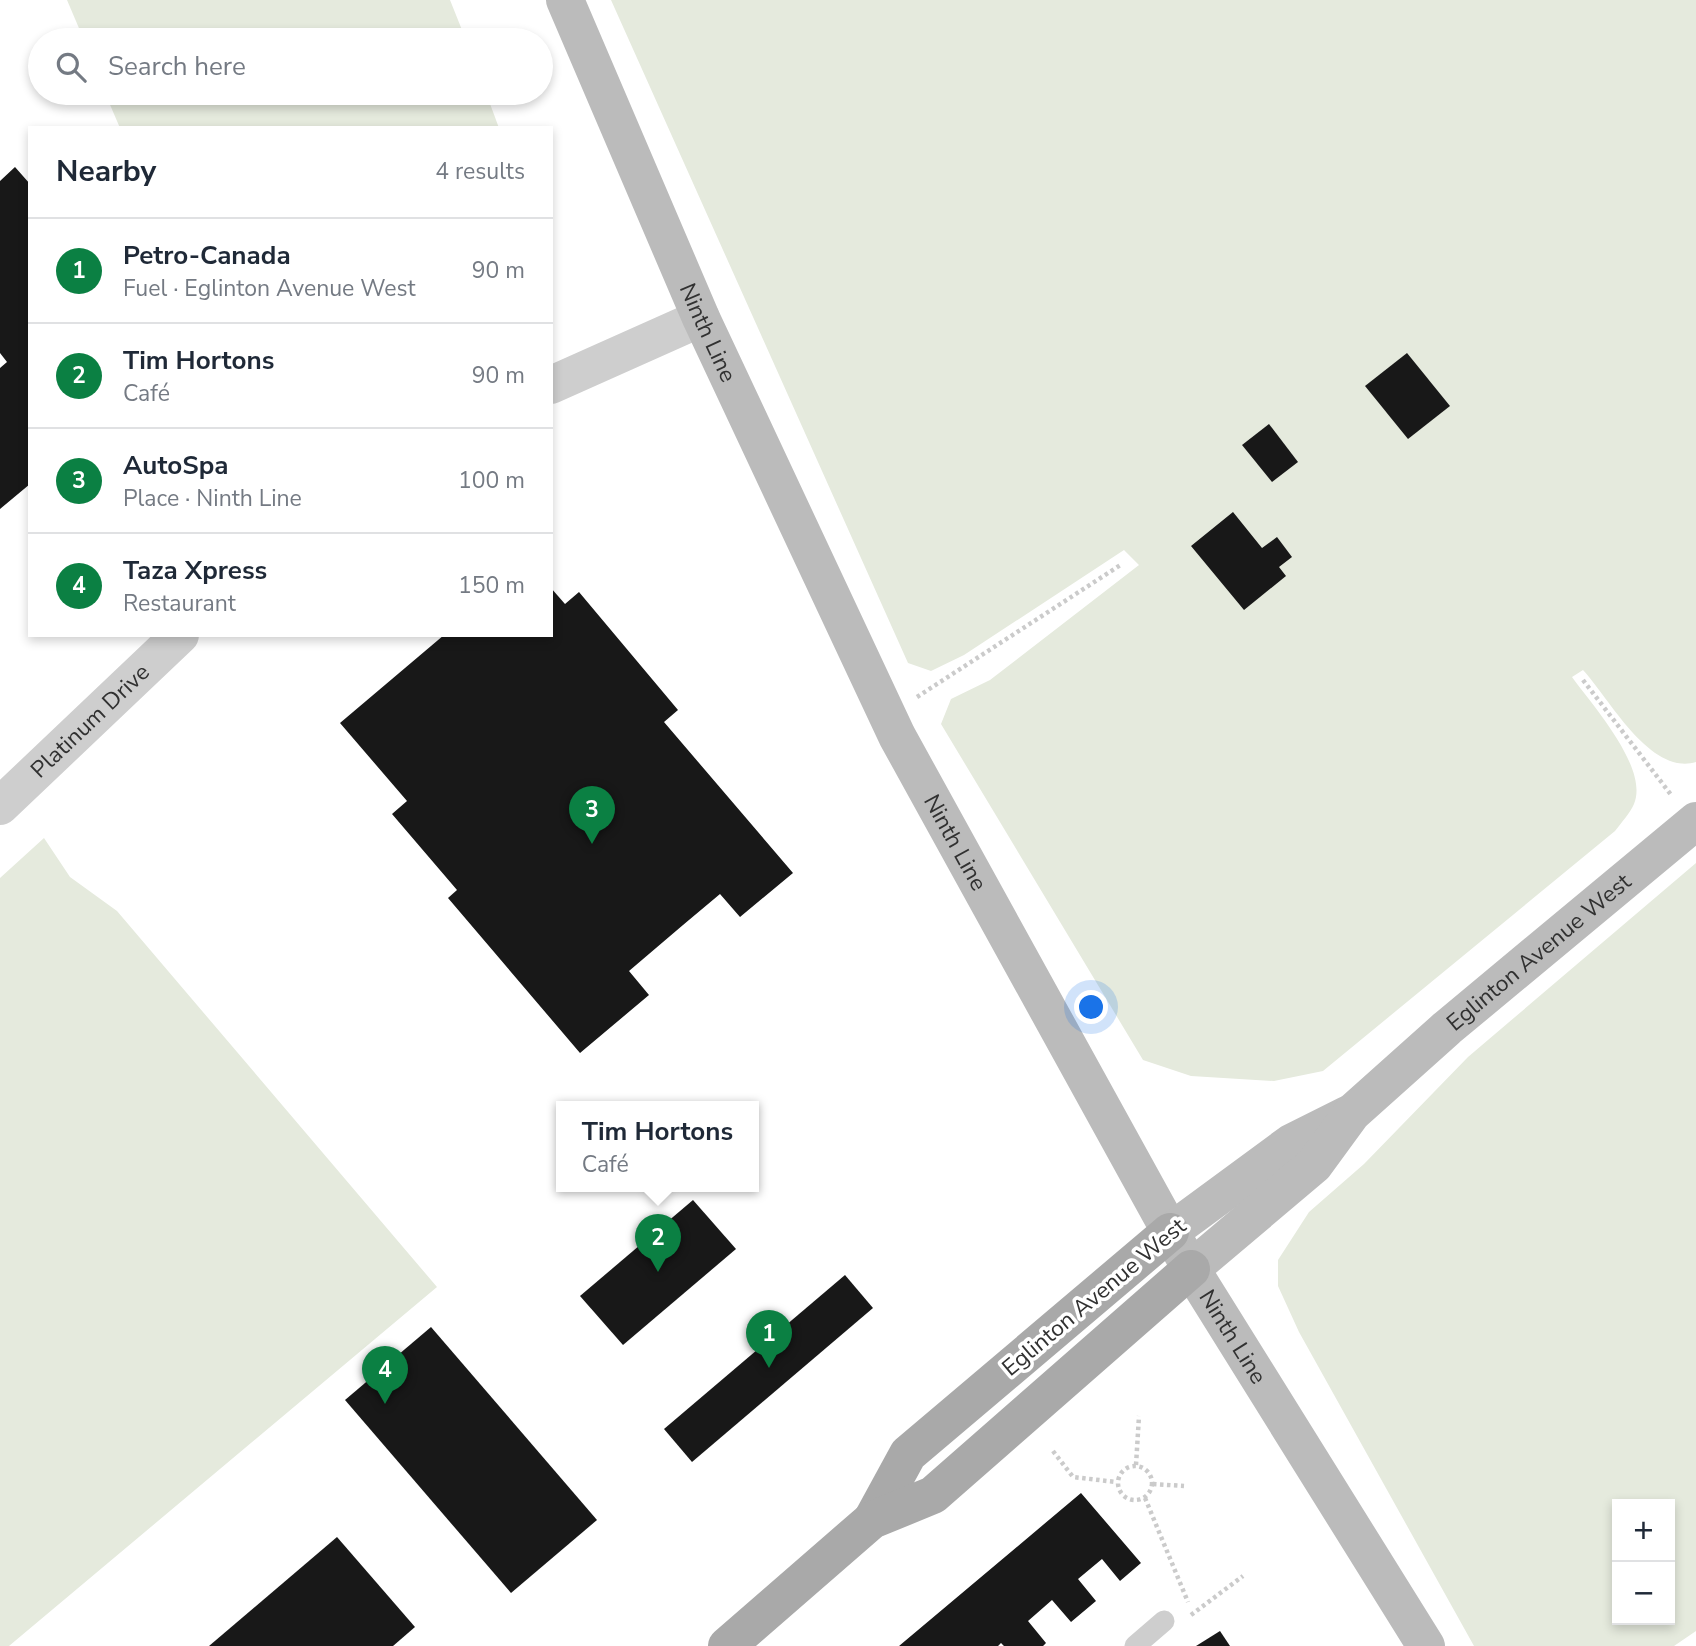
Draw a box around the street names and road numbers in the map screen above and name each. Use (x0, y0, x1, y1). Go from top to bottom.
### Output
street label: Ninth Line (672, 278, 744, 387)
street label: Platinum Drive (24, 657, 156, 785)
street label: Ninth Line (917, 789, 995, 896)
street label: Eglinton Avenue West (1440, 865, 1638, 1038)
street label: Eglinton Avenue West (996, 1210, 1193, 1383)
street label: Ninth Line (1192, 1284, 1274, 1390)

